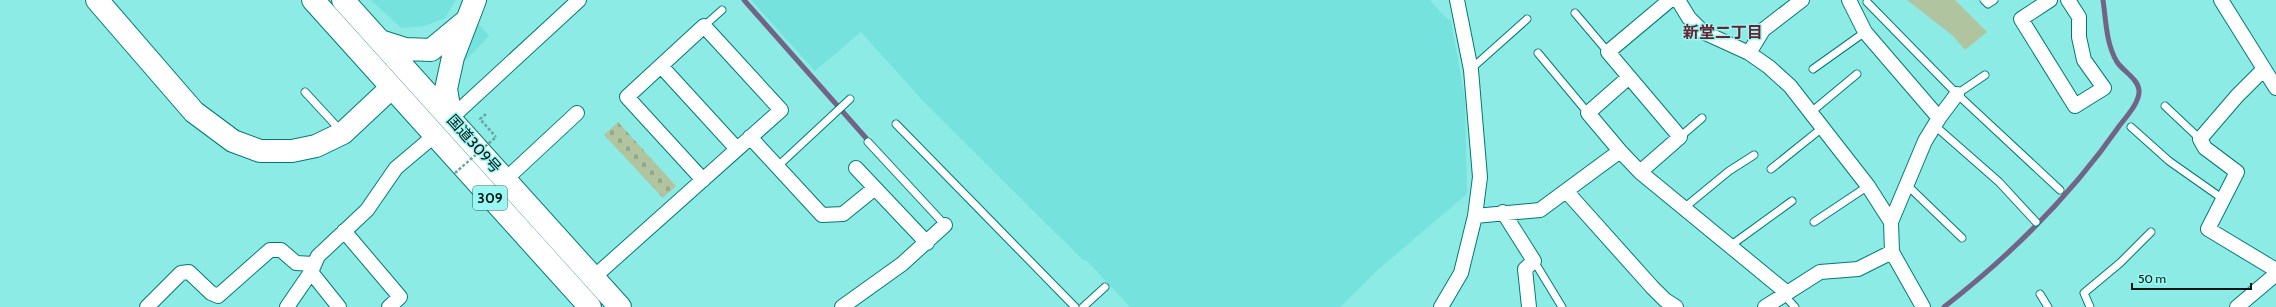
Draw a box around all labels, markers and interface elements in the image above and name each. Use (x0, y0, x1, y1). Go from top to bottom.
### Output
district label: 新堂二丁目 (1683, 23, 1763, 42)
street label: 国道309号 (443, 111, 505, 177)
road number: 309 (473, 186, 507, 210)
scale bar (2132, 265, 2251, 291)
text: 50 m (2138, 271, 2166, 286)

